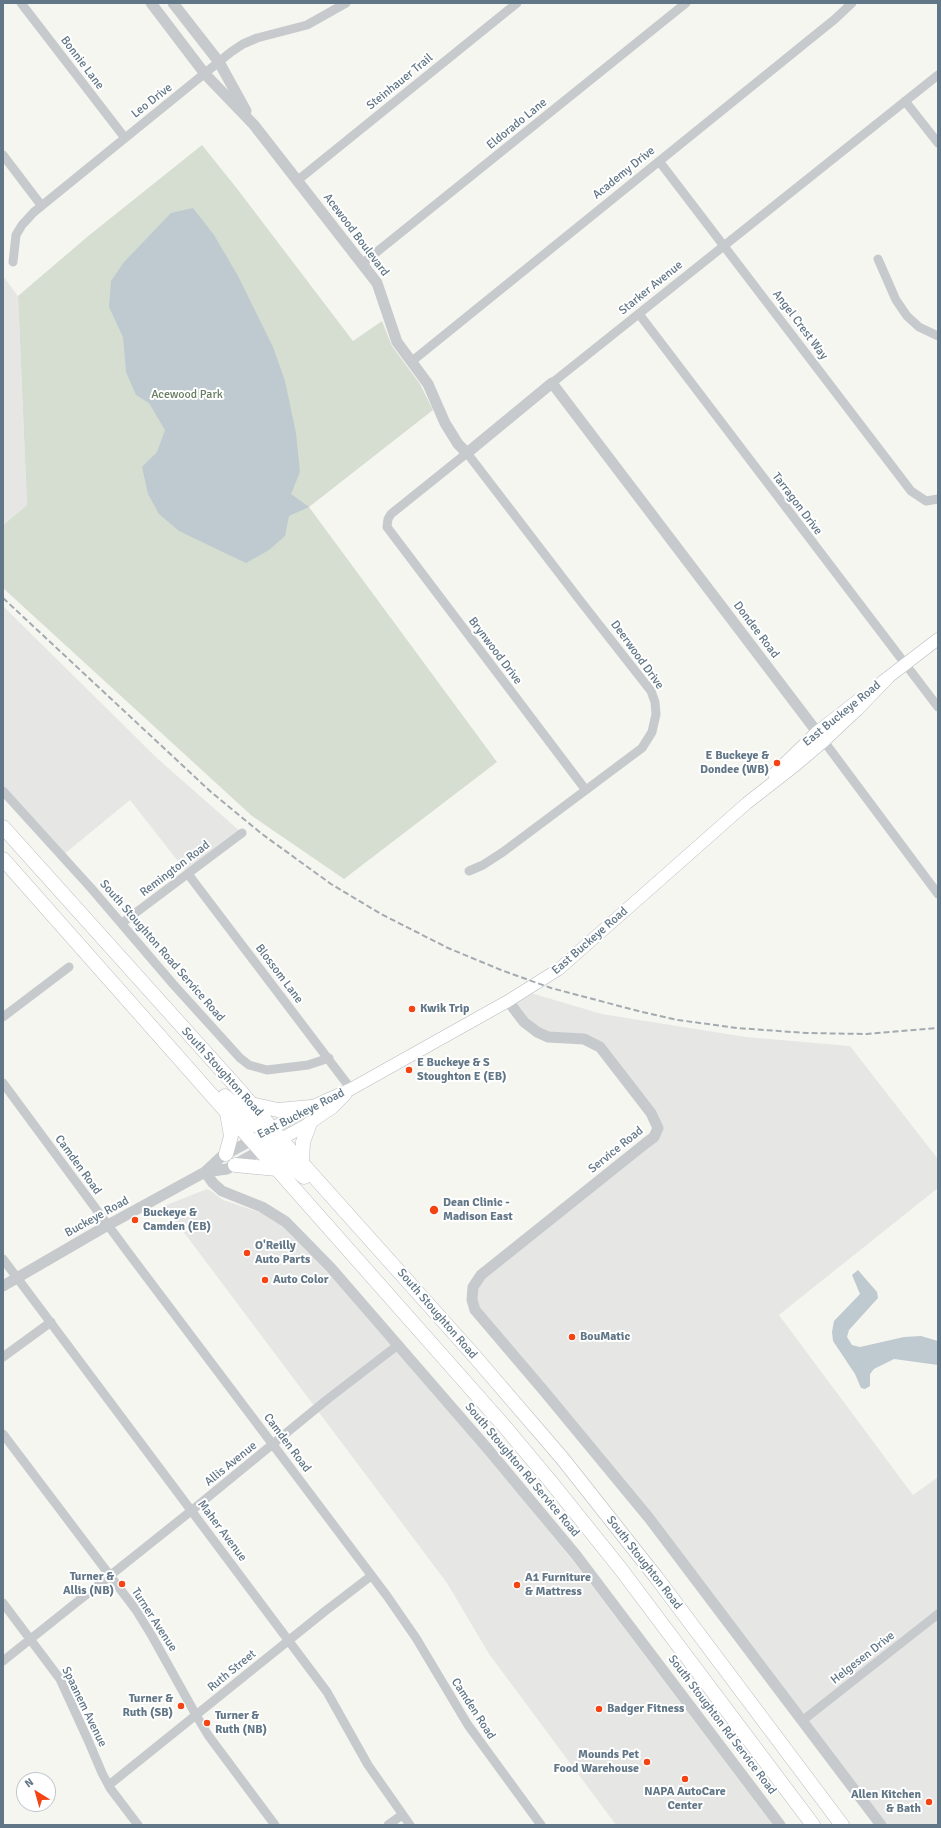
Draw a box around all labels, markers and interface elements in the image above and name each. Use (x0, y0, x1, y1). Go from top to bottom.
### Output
street label: Bonnie Lane (57, 33, 107, 93)
street label: Steinhauer Trail (364, 51, 436, 113)
street label: Leo Drive (129, 81, 175, 121)
street label: Eldorado Lane (484, 95, 550, 153)
street label: Academy Drive (590, 144, 658, 202)
street label: Acewood Boulevard (320, 191, 392, 279)
street label: Starker Avenue (616, 258, 686, 318)
street label: Angel Crest Way (769, 287, 831, 363)
park label: Acewood Park (151, 388, 223, 402)
street label: Tarragon Drive (769, 470, 825, 538)
street label: Dondee Road (730, 599, 782, 661)
street label: Brynwood Drive (465, 614, 525, 688)
street label: Deerwood Drive (607, 618, 667, 692)
street label: East Buckeye Road (800, 678, 884, 750)
place label: E Buckeye & Dondee (WB) (700, 749, 769, 777)
marker: E Buckeye & Dondee (WB) (772, 758, 782, 768)
street label: Remington Road (137, 838, 213, 900)
street label: South Stoughton Road Service Road (97, 877, 227, 1025)
street label: East Buckeye Road (549, 904, 631, 978)
street label: Blossom Lane (252, 941, 306, 1007)
place label: Kwik Trip (420, 1002, 470, 1016)
marker: Kwik Trip (407, 1004, 417, 1014)
street label: South Stoughton Road (178, 1025, 266, 1119)
place label: E Buckeye & S Stoughton E (EB) (417, 1056, 507, 1084)
marker: E Buckeye & S Stoughton E (EB) (404, 1065, 414, 1075)
street label: East Buckeye Road (255, 1086, 347, 1142)
street label: Service Road (586, 1124, 646, 1176)
street label: Camden Road (52, 1132, 104, 1198)
street label: Buckeye Road (63, 1194, 131, 1240)
place label: Dean Clinic - Madison East (443, 1196, 513, 1224)
marker: Dean Clinic - Madison East (428, 1204, 440, 1216)
place label: Buckeye & Camden (EB) (143, 1206, 211, 1234)
marker: Buckeye & Camden (EB) (130, 1215, 140, 1225)
place label: O'Reilly Auto Parts (255, 1239, 310, 1267)
marker: O'Reilly Auto Parts (242, 1248, 252, 1258)
street label: South Stoughton Road (394, 1266, 480, 1362)
place label: Auto Color (273, 1273, 329, 1287)
marker: Auto Color (260, 1275, 270, 1285)
place label: BouMatic (580, 1330, 630, 1344)
marker: BouMatic (567, 1332, 577, 1342)
street label: South Stoughton Rd Service Road (462, 1400, 582, 1540)
street label: Camden Road (260, 1411, 314, 1475)
street label: Allis Avenue (202, 1439, 260, 1489)
street label: Maher Avenue (194, 1498, 250, 1564)
street label: South Stoughton Road (603, 1513, 685, 1613)
place label: Turner & Allis (NB) (63, 1570, 114, 1598)
place label: A1 Furniture & Mattress (525, 1571, 591, 1599)
marker: Turner & Allis (NB) (117, 1579, 127, 1589)
marker: A1 Furniture & Mattress (512, 1580, 522, 1590)
street label: Turner Avenue (128, 1585, 180, 1655)
street label: Helgesen Drive (828, 1629, 898, 1687)
street label: Ruth Street (205, 1647, 259, 1695)
street label: South Stoughton Rd Service Road (665, 1652, 779, 1798)
street label: Spaanem Avenue (58, 1665, 110, 1749)
street label: Camden Road (448, 1676, 498, 1742)
place label: Turner & Ruth (SB) (123, 1692, 173, 1720)
marker: Turner & Ruth (SB) (176, 1701, 186, 1711)
place label: Badger Fitness (607, 1702, 684, 1716)
marker: Badger Fitness (594, 1704, 604, 1714)
place label: Turner & Ruth (NB) (215, 1709, 267, 1737)
marker: Turner & Ruth (NB) (202, 1718, 212, 1728)
place label: Mounds Pet Food Warehouse (554, 1748, 639, 1776)
marker: Mounds Pet Food Warehouse (642, 1757, 652, 1767)
north arrow (16, 1772, 56, 1812)
marker: NAPA AutoCare Center (680, 1774, 690, 1784)
text: N (22, 1775, 36, 1790)
place label: NAPA AutoCare Center (644, 1785, 726, 1813)
place label: Allen Kitchen & Bath (851, 1788, 921, 1816)
marker: Allen Kitchen & Bath (924, 1797, 934, 1807)

